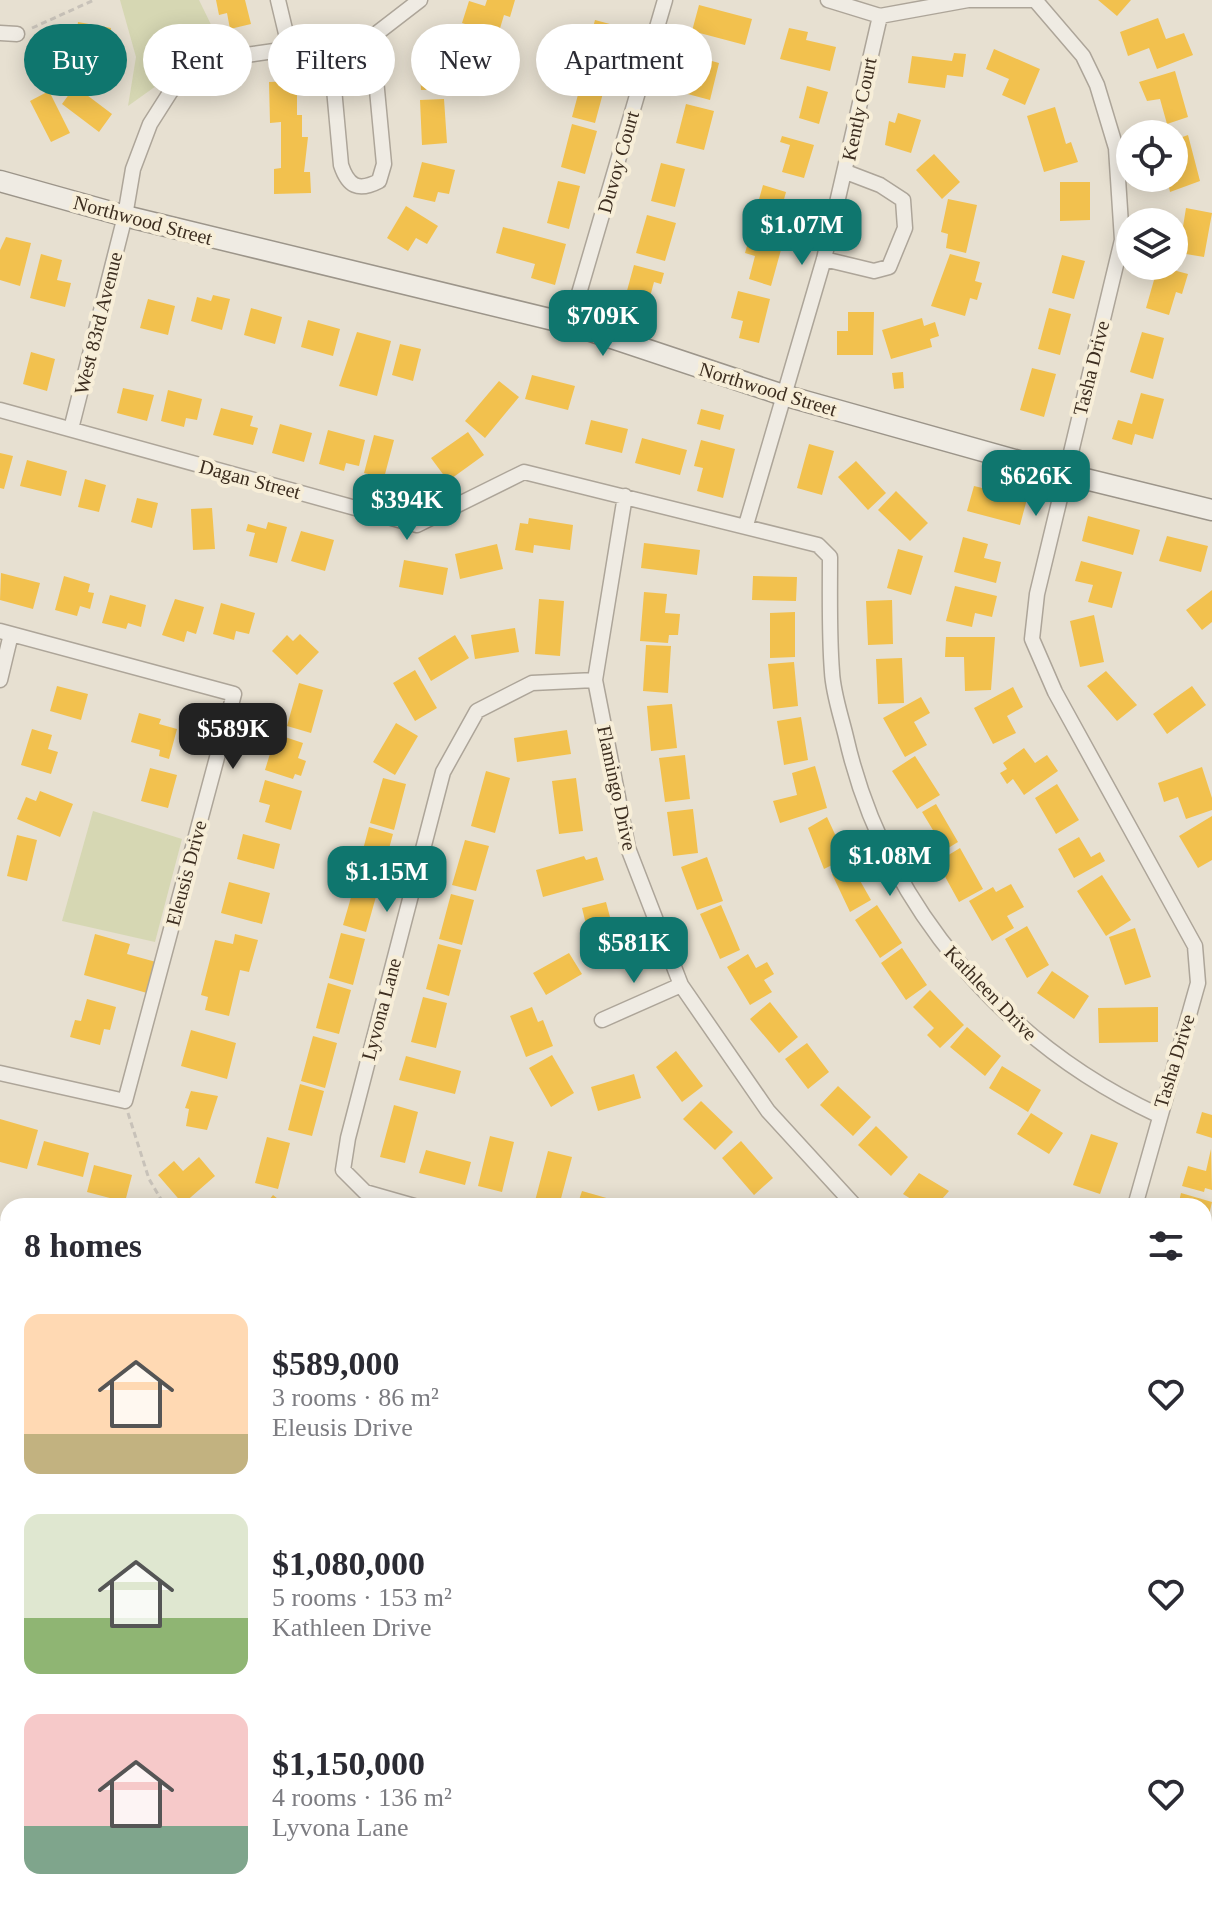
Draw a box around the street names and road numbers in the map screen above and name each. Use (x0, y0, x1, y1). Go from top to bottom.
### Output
street label: Kently Court (837, 55, 882, 163)
street label: Duvoy Court (593, 108, 644, 216)
street label: Northwood Street (71, 191, 215, 249)
street label: West 83rd Avenue (70, 250, 126, 396)
street label: Tasha Drive (1069, 318, 1113, 418)
street label: Northwood Street (697, 358, 840, 421)
street label: Dagan Street (197, 455, 303, 504)
street label: Flamingo Drive (592, 723, 641, 853)
street label: Eleusis Drive (161, 818, 211, 928)
street label: Kathleen Drive (940, 941, 1042, 1045)
street label: Lyvona Lane (357, 955, 406, 1063)
street label: Tasha Drive (1149, 1011, 1199, 1111)

